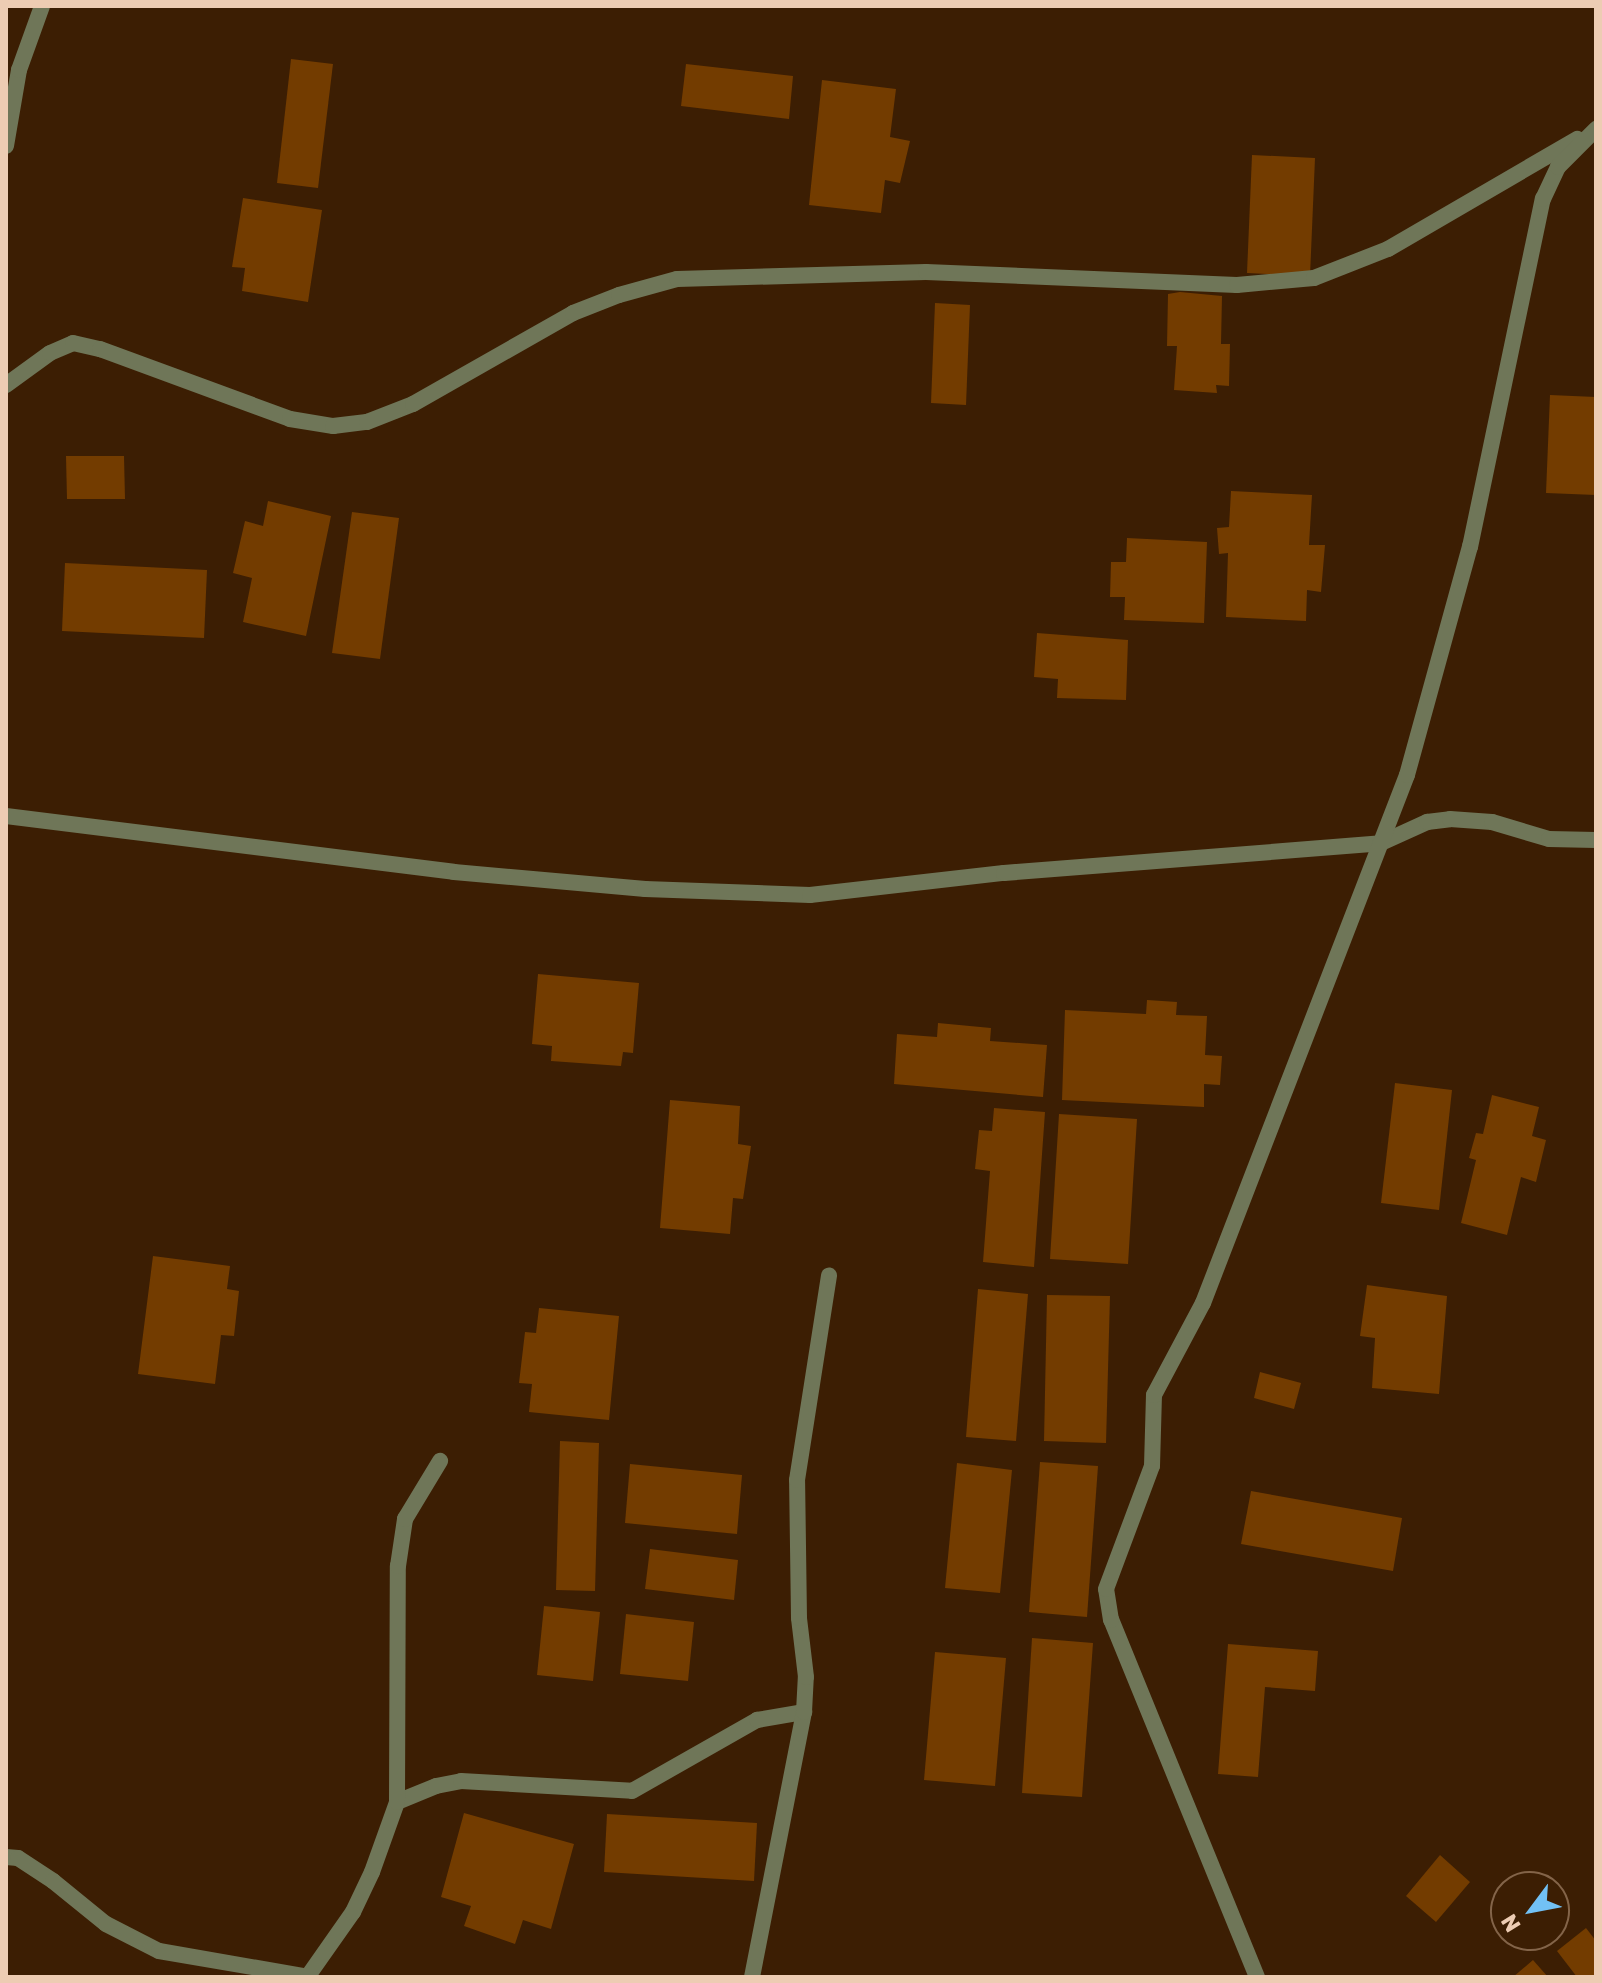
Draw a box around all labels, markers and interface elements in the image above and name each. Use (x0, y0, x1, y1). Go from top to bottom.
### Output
north arrow (1490, 1871, 1570, 1951)
text: N (1495, 1909, 1527, 1937)

